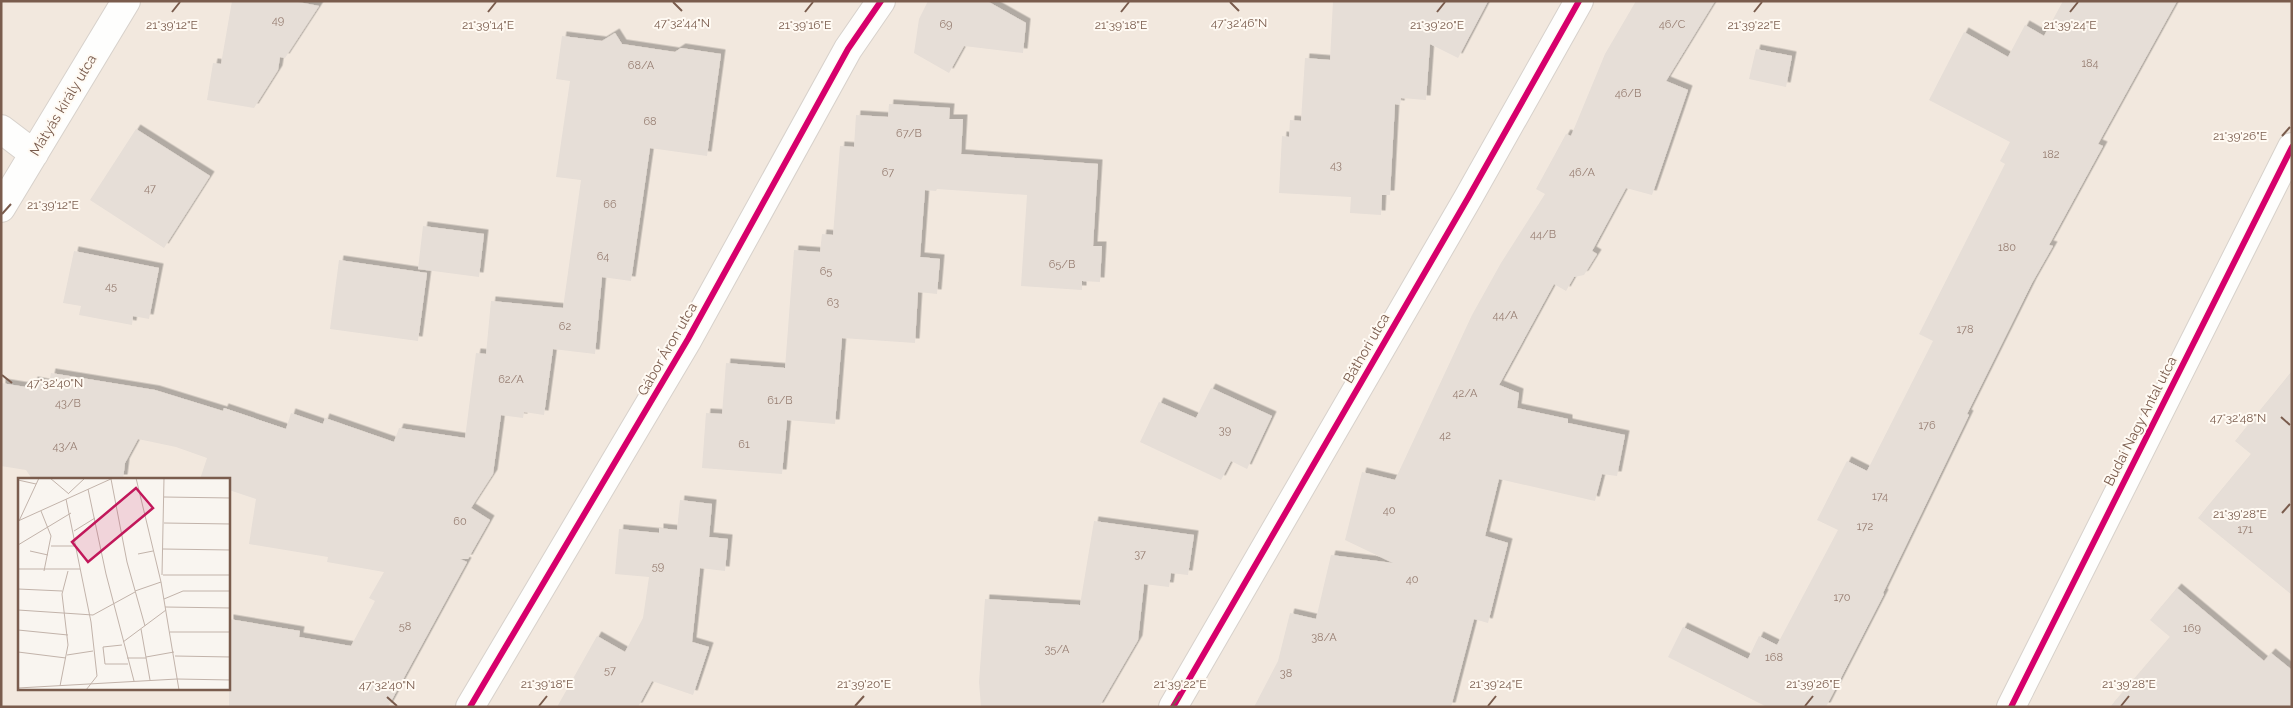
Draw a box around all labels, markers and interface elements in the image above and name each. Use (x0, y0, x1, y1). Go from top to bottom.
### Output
house number: 49 (272, 14, 284, 27)
text: 47°32'44"N (654, 16, 710, 30)
text: 47°32'46"N (1211, 16, 1267, 30)
text: 21°39'12"E (146, 18, 198, 32)
text: 21°39'14"E (462, 18, 514, 32)
text: 21°39'16"E (779, 18, 831, 32)
house number: 69 (939, 18, 953, 31)
text: 21°39'18"E (1095, 18, 1147, 32)
text: 21°39'20"E (1410, 18, 1464, 32)
house number: 46/C (1659, 18, 1686, 31)
text: 21°39'22"E (1728, 18, 1780, 32)
text: 21°39'24"E (2043, 18, 2097, 32)
street label: Mátyás király utca (26, 51, 100, 159)
house number: 184 (2081, 57, 2099, 70)
house number: 68/A (628, 59, 655, 72)
house number: 46/B (1615, 87, 1641, 100)
house number: 68 (643, 115, 657, 128)
house number: 67/B (896, 127, 922, 140)
text: 21°39'26"E (2213, 129, 2267, 143)
house number: 182 (2043, 148, 2060, 161)
house number: 43 (1330, 159, 1342, 172)
house number: 67 (882, 166, 894, 179)
house number: 46/A (1569, 166, 1595, 179)
house number: 47 (144, 182, 156, 195)
text: 21°39'12"E (27, 198, 79, 212)
house number: 66 (603, 198, 617, 211)
house number: 44/B (1530, 228, 1556, 241)
house number: 180 (1998, 241, 2016, 254)
house number: 64 (597, 250, 609, 263)
house number: 65/B (1049, 258, 1075, 271)
house number: 65 (820, 265, 832, 278)
house number: 45 (105, 280, 117, 293)
house number: 63 (827, 296, 839, 309)
street label: Gábor Áron utca (633, 299, 700, 398)
house number: 44/A (1492, 309, 1518, 322)
street label: Báthori utca (1340, 310, 1392, 386)
house number: 62 (559, 320, 571, 333)
house number: 178 (1956, 323, 1974, 336)
street label: Budai Nagy Antal utca (2100, 354, 2180, 488)
house number: 62/A (498, 373, 524, 386)
text: 47°32'40"N (27, 376, 83, 390)
house number: 42/A (1453, 387, 1478, 400)
house number: 61/B (767, 394, 793, 407)
house number: 43/B (55, 397, 81, 410)
text: 47°32'48"N (2210, 411, 2266, 425)
house number: 176 (1918, 419, 1936, 432)
house number: 39 (1219, 424, 1231, 437)
house number: 42 (1439, 429, 1451, 442)
house number: 61 (738, 438, 750, 451)
house number: 43/A (52, 440, 78, 453)
inset map (18, 478, 230, 690)
house number: 174 (1872, 490, 1888, 503)
house number: 40 (1383, 504, 1396, 517)
text: 21°39'28"E (2213, 507, 2267, 521)
house number: 60 (453, 515, 467, 528)
house number: 172 (1857, 520, 1873, 533)
house number: 171 (2237, 523, 2253, 536)
house number: 37 (1134, 548, 1146, 561)
house number: 59 (652, 560, 664, 573)
house number: 40 (1406, 573, 1419, 586)
house number: 170 (1833, 591, 1851, 604)
house number: 58 (399, 620, 411, 633)
house number: 169 (2183, 622, 2201, 635)
house number: 38/A (1311, 631, 1337, 644)
house number: 35/A (1044, 643, 1070, 656)
house number: 168 (1765, 651, 1783, 664)
house number: 57 (604, 664, 616, 677)
house number: 38 (1280, 667, 1292, 680)
text: 21°39'18"E (521, 677, 573, 691)
text: 21°39'20"E (837, 677, 891, 691)
text: 21°39'22"E (1154, 677, 1206, 691)
text: 21°39'24"E (1469, 677, 1523, 691)
text: 21°39'26"E (1786, 677, 1840, 691)
text: 21°39'28"E (2102, 677, 2156, 691)
text: 47°32'40"N (359, 678, 415, 692)

